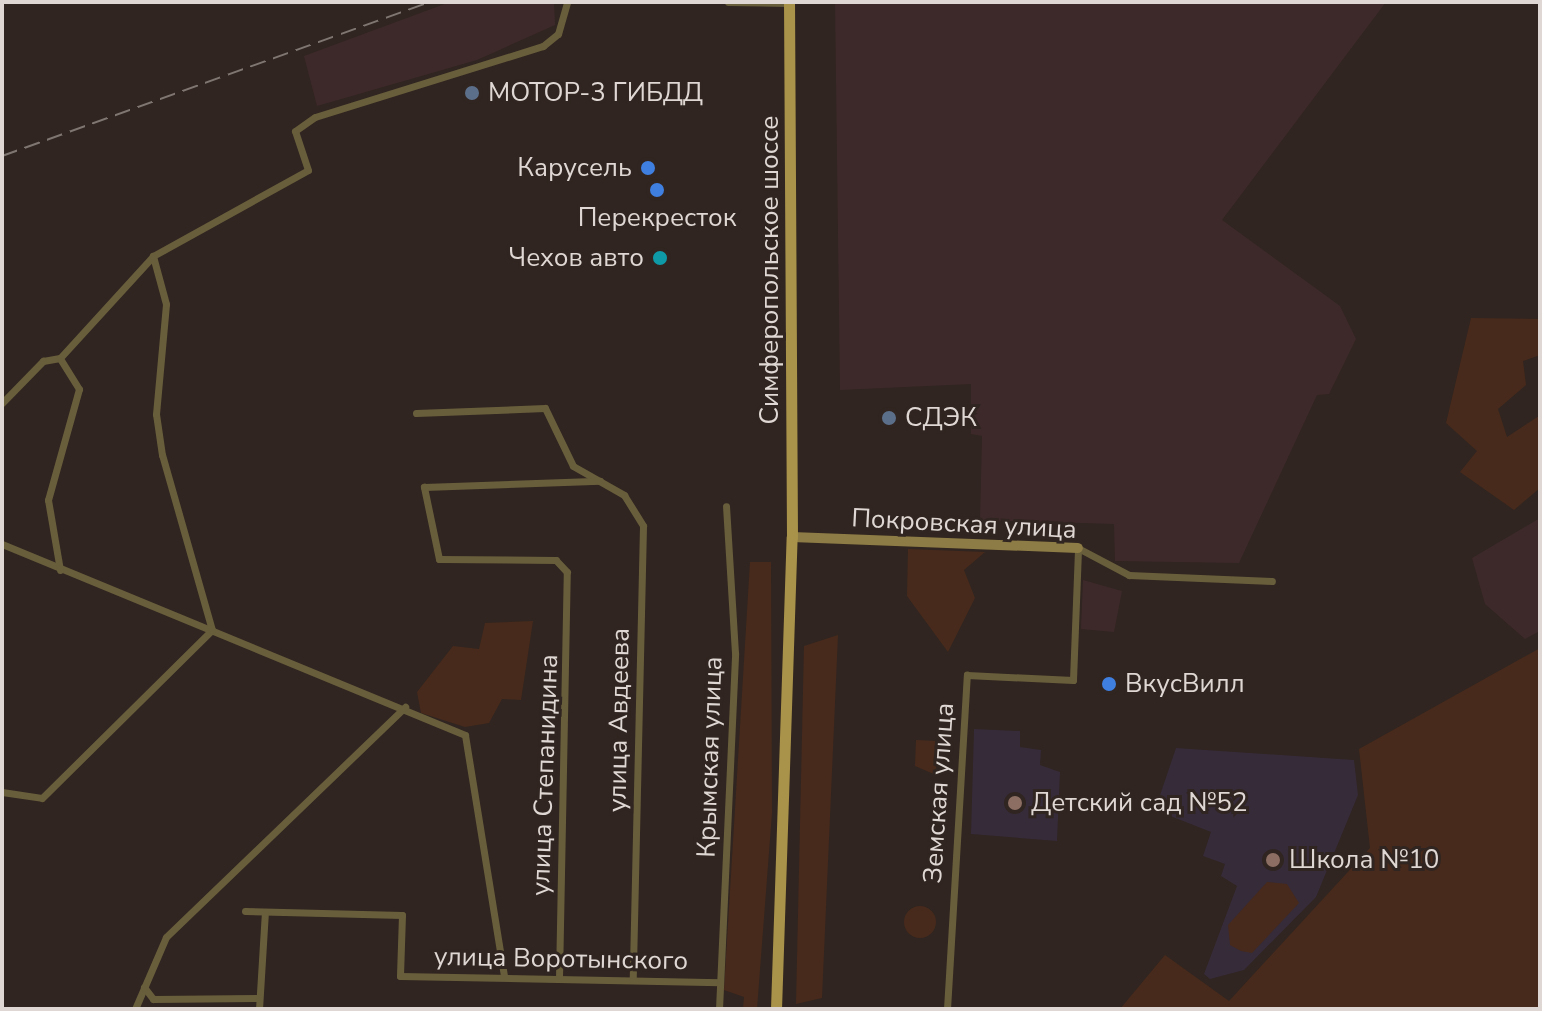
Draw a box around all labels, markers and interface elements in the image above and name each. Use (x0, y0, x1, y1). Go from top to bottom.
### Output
place label: МОТОР-3 ГИБДД (488, 77, 703, 109)
marker: МОТОР-3 ГИБДД (463, 84, 481, 102)
street label: Симферопольское шоссе (754, 116, 786, 424)
place label: Карусель (517, 152, 632, 184)
marker: Карусель (639, 159, 657, 177)
marker: Перекресток (648, 181, 666, 199)
place label: Перекресток (578, 202, 736, 234)
place label: Чехов авто (509, 242, 644, 274)
marker: Чехов авто (651, 249, 669, 267)
place label: СДЭК (905, 402, 977, 434)
marker: СДЭК (880, 409, 898, 427)
street label: Покровская улица (851, 503, 1077, 545)
street label: улица Авдеева (602, 628, 636, 812)
street label: улица Степанидина (525, 654, 565, 896)
street label: Крымская улица (691, 656, 729, 858)
place label: ВкусВилл (1125, 668, 1245, 700)
marker: ВкусВилл (1100, 675, 1118, 693)
street label: Земская улица (917, 702, 961, 884)
place label: Детский сад №52 (1031, 787, 1247, 819)
marker: Детский сад №52 (1006, 794, 1024, 812)
place label: Школа №10 (1289, 844, 1439, 876)
marker: Школа №10 (1264, 851, 1282, 869)
street label: улица Воротынского (434, 941, 688, 977)

